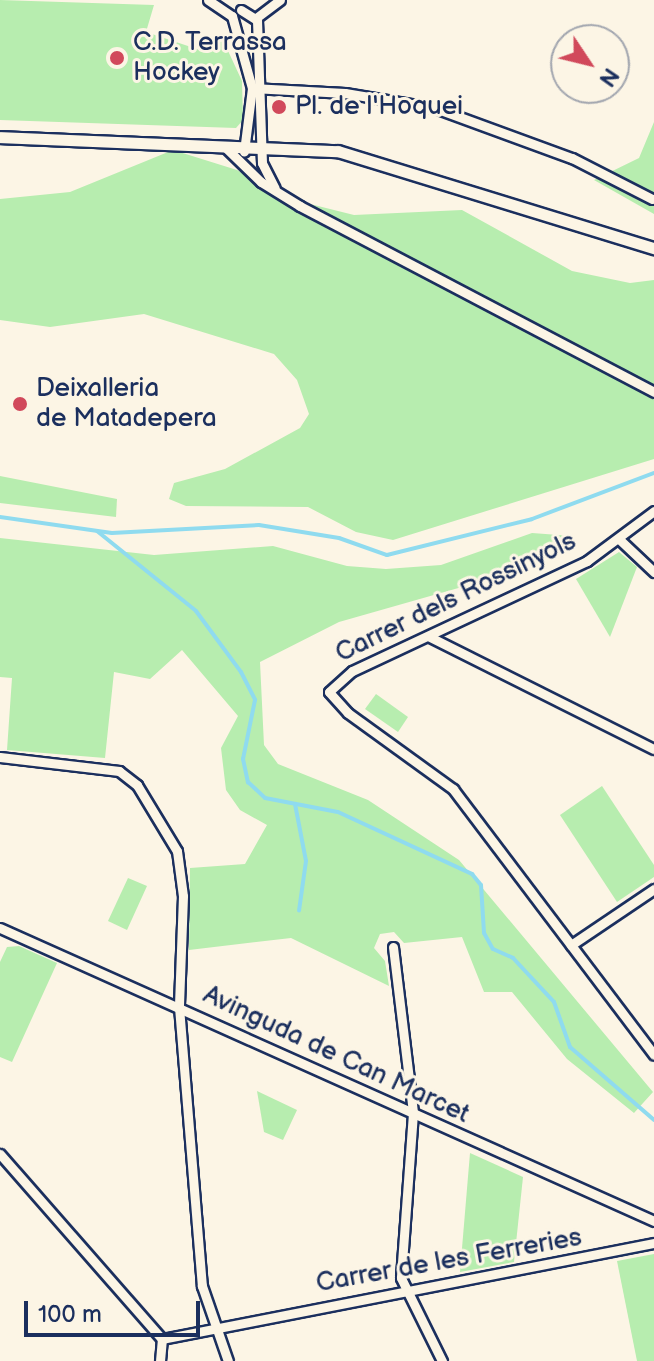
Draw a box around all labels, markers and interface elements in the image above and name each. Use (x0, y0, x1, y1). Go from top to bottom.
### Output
north arrow (550, 24, 630, 104)
place label: C.D. Terrassa Hockey (133, 27, 288, 88)
marker: C.D. Terrassa Hockey (108, 49, 126, 67)
text: N (593, 62, 624, 91)
place label: Pl. de l'Hoquei (295, 91, 463, 123)
marker: Pl. de l'Hoquei (270, 98, 288, 116)
place label: Deixalleria de Matadepera (36, 373, 217, 434)
marker: Deixalleria de Matadepera (11, 395, 29, 413)
street label: Carrer dels Rossinyols (331, 526, 581, 670)
street label: Avinguda de Can Marcet (198, 980, 474, 1130)
street label: Carrer de les Ferreries (314, 1222, 584, 1300)
scale bar (28, 1285, 204, 1335)
text: 100 m (38, 1300, 102, 1329)

